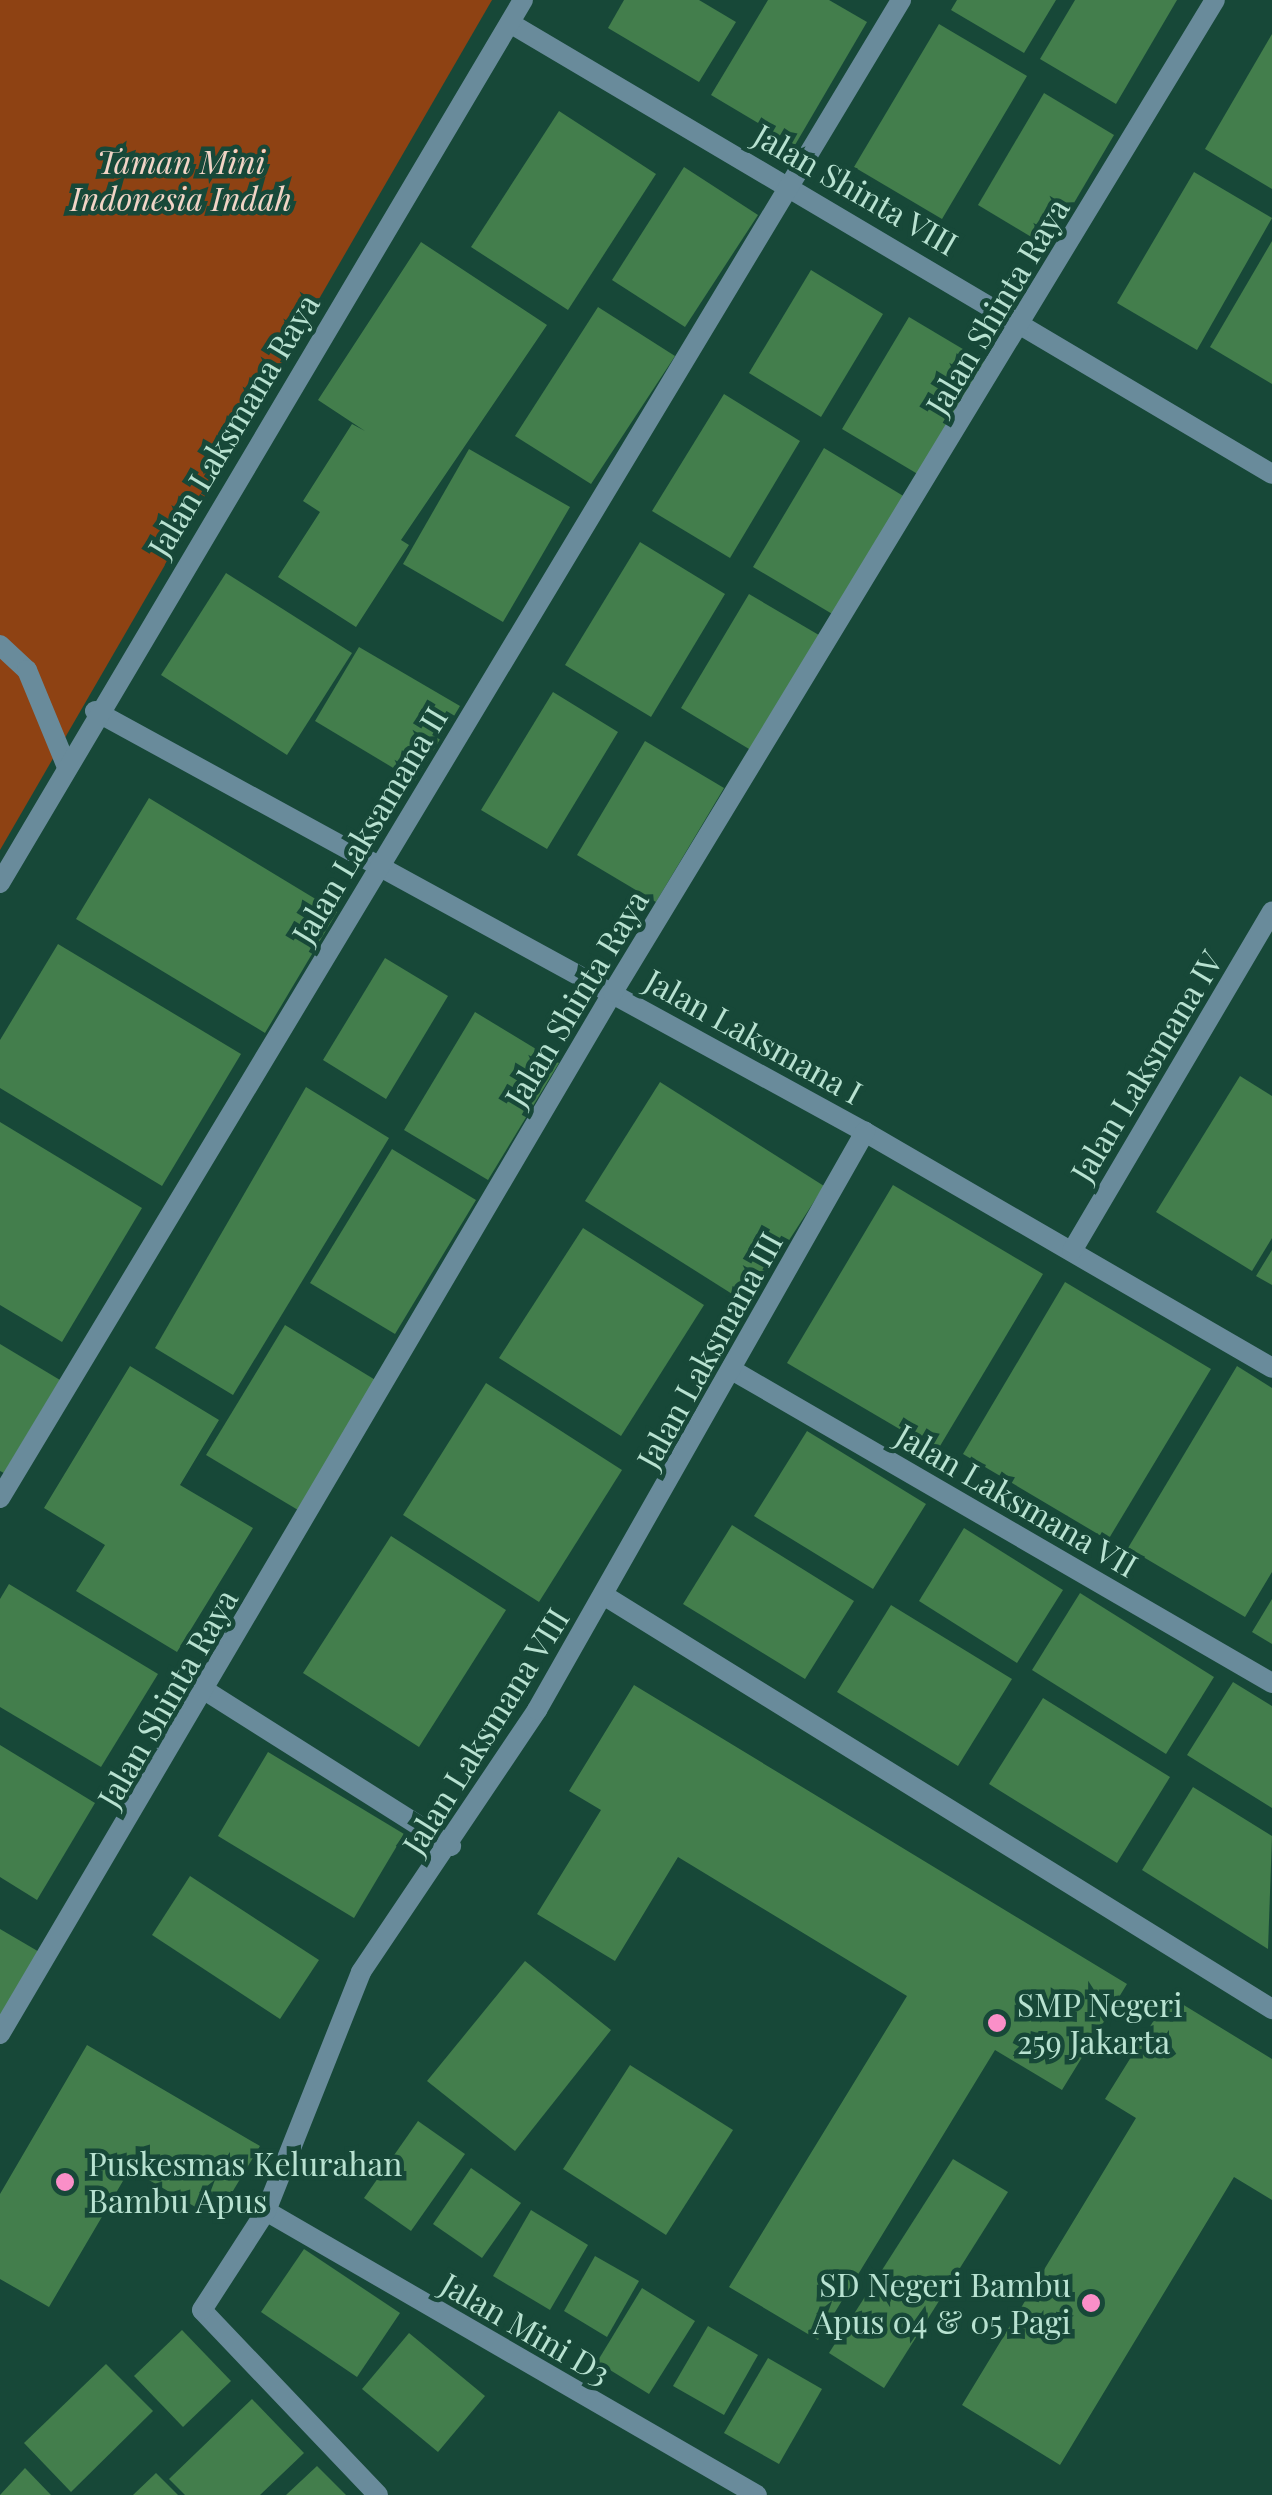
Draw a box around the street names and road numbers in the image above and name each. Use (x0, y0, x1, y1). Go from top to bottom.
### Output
street label: Jalan Shinta VIII (747, 115, 965, 263)
street label: Jalan Shinta Raya (917, 191, 1077, 421)
street label: Jalan Laksmana Raya (139, 286, 327, 564)
street label: Jalan Laksamana II (283, 700, 455, 950)
street label: Jalan Shinta Raya (496, 883, 656, 1113)
street label: Jalan Laksmana IV (1062, 943, 1230, 1189)
street label: Jalan Laksmana I (639, 960, 869, 1112)
street label: Jalan Laksmana III (628, 1225, 790, 1475)
street label: Jalan Laksmana VII (889, 1415, 1145, 1585)
street label: Jalan Shinta Raya (89, 1582, 245, 1814)
street label: Jalan Laksmana VIII (393, 1600, 577, 1862)
street label: Jalan Mini D3 (435, 2264, 617, 2392)

